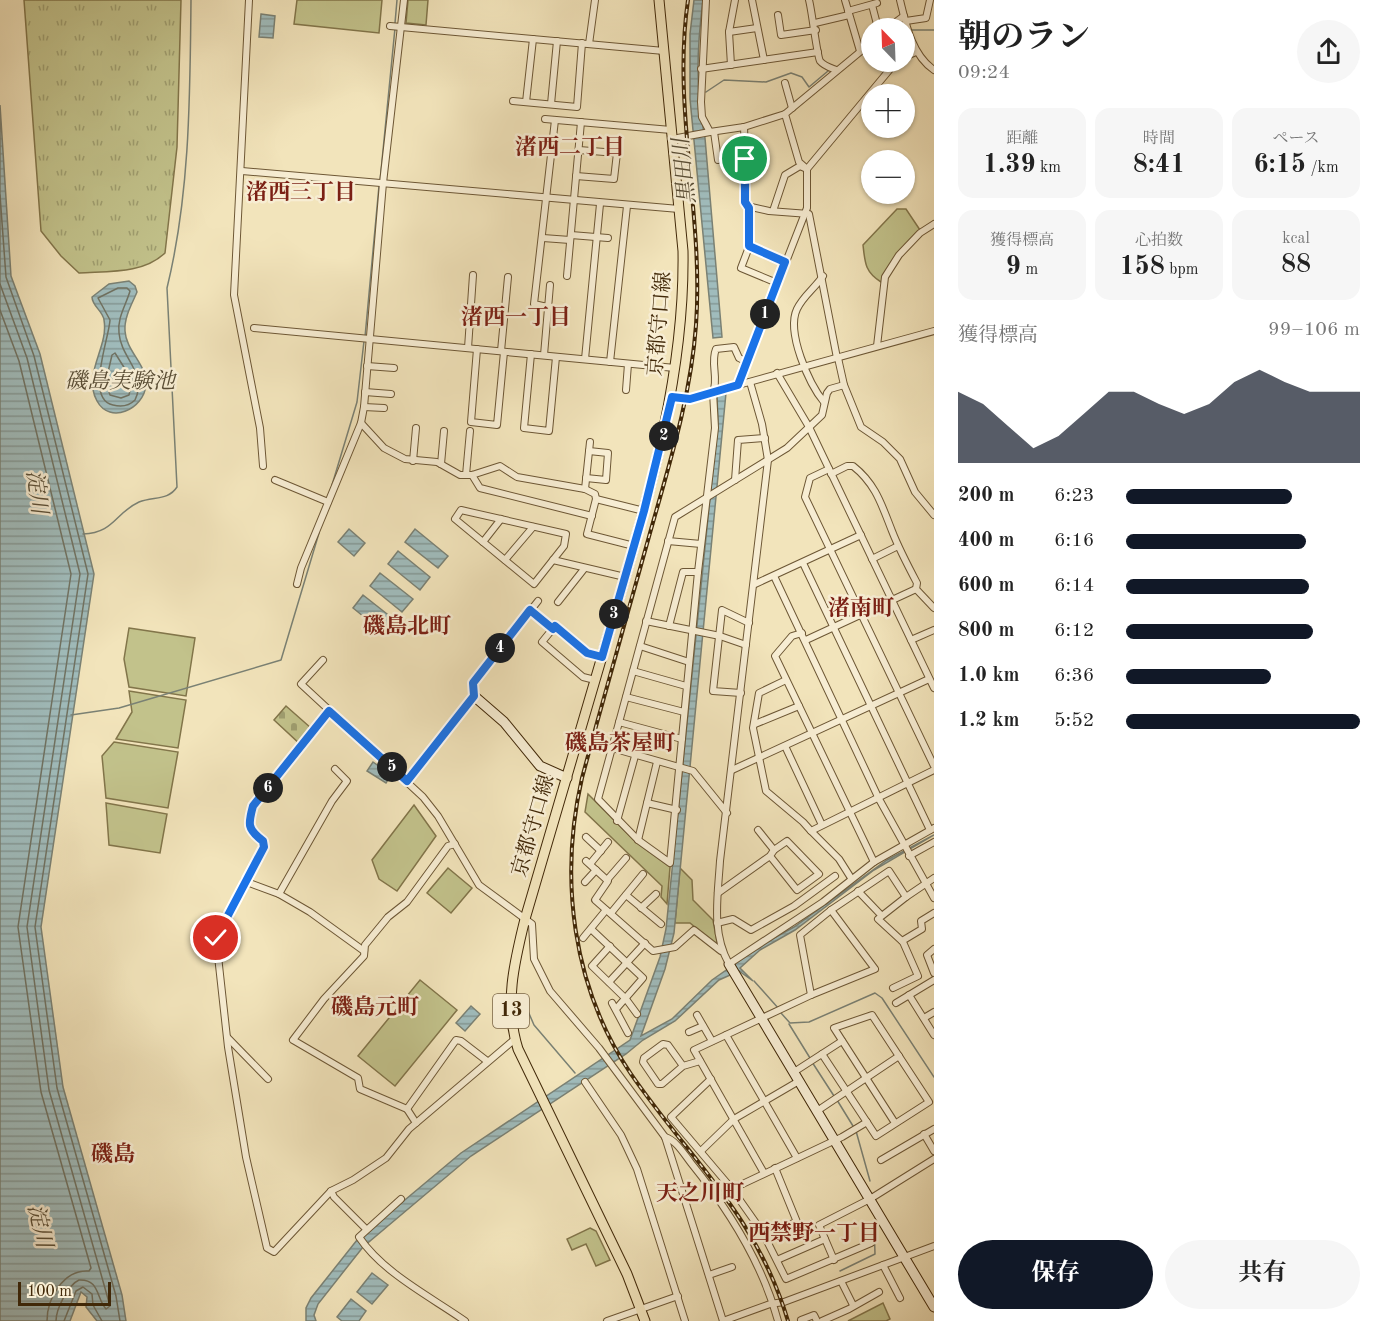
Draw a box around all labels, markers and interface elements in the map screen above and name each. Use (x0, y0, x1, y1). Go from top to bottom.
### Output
north arrow (861, 18, 915, 72)
map controls (861, 18, 915, 204)
button: share (1297, 20, 1360, 83)
text: 朝のラン (958, 22, 1090, 55)
text: 09:24 (958, 63, 1010, 83)
button: + (861, 84, 915, 138)
text: 距離 (1006, 131, 1038, 147)
text: 時間 (1143, 131, 1175, 147)
text: ペース (1272, 131, 1320, 147)
pin (719, 133, 770, 184)
district label: 渚西二丁目 (515, 135, 625, 159)
water label: 黒田川 (668, 135, 699, 205)
icon: arrive (728, 142, 761, 175)
button: − (861, 150, 915, 204)
text: 1.39 (983, 152, 1036, 178)
text: 8:41 (1133, 152, 1185, 178)
text: 6:15 (1253, 152, 1306, 178)
text: km (1036, 160, 1061, 176)
text: /km (1306, 160, 1339, 176)
district label: 渚西三丁目 (246, 180, 356, 204)
text: kcal (1282, 231, 1310, 247)
text: 獲得標高 (990, 233, 1054, 249)
text: 心拍数 (1135, 233, 1183, 249)
text: 88 (1281, 252, 1311, 278)
text: 9 (1006, 254, 1021, 280)
text: 158 (1120, 254, 1165, 280)
text: m (1021, 262, 1038, 278)
text: bpm (1165, 262, 1198, 278)
street label: 京都守口線 (643, 271, 675, 377)
pin: 1 (750, 299, 780, 329)
district label: 渚西一丁目 (461, 305, 571, 329)
text: 1 (760, 306, 770, 322)
text: 99–106 m (1268, 320, 1360, 340)
text: 獲得標高 (958, 326, 1038, 346)
water label: 磯島実験池 (65, 369, 178, 393)
pin: 2 (649, 421, 679, 451)
text: 2 (659, 428, 669, 444)
water label: 淀川 (22, 468, 52, 517)
text: 200 m (958, 486, 1014, 506)
text: 6:23 (1054, 486, 1094, 506)
text: 400 m (958, 531, 1014, 551)
text: 6:16 (1054, 531, 1094, 551)
text: 600 m (958, 576, 1014, 596)
text: 6:14 (1054, 576, 1094, 596)
district label: 渚南町 (828, 596, 894, 620)
pin: 3 (599, 599, 629, 629)
text: 3 (609, 606, 619, 622)
district label: 磯島北町 (363, 614, 451, 638)
text: 800 m (958, 621, 1014, 641)
text: 6:12 (1054, 621, 1094, 641)
pin: 4 (485, 633, 515, 663)
text: 4 (495, 640, 505, 656)
text: 1.0 km (958, 666, 1020, 686)
text: 6:36 (1054, 666, 1094, 686)
text: 1.2 km (958, 711, 1020, 731)
text: 5:52 (1054, 711, 1094, 731)
district label: 磯島茶屋町 (565, 731, 675, 755)
pin: 5 (377, 752, 407, 782)
text: 5 (387, 759, 397, 775)
street label: 京都守口線 (508, 772, 559, 879)
pin: 6 (253, 773, 283, 803)
text: 6 (263, 780, 273, 796)
pin (190, 912, 241, 963)
icon: check (199, 921, 232, 954)
road number: 13 (493, 994, 529, 1028)
district label: 磯島元町 (331, 995, 419, 1019)
district label: 磯島 (91, 1142, 135, 1166)
district label: 天之川町 (656, 1181, 744, 1205)
water label: 淀川 (23, 1202, 57, 1252)
district label: 西禁野一丁目 (748, 1221, 880, 1245)
button: 保存 (958, 1240, 1153, 1309)
button: 共有 (1165, 1240, 1360, 1309)
scale bar (18, 1279, 111, 1306)
text: 100 m (27, 1284, 72, 1300)

